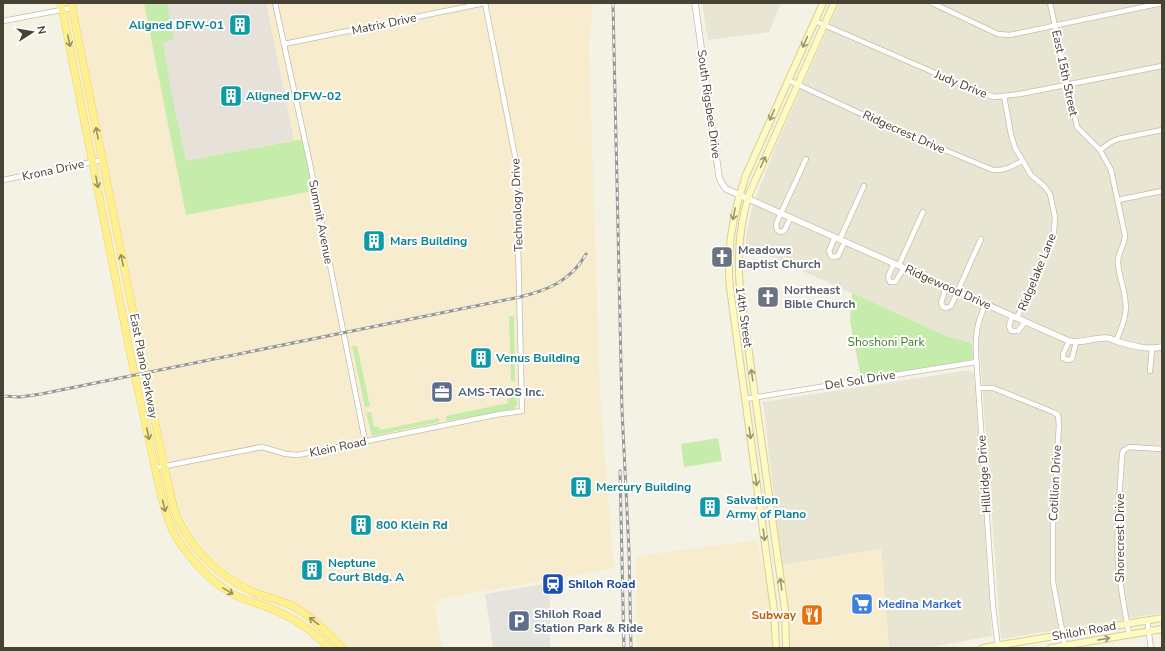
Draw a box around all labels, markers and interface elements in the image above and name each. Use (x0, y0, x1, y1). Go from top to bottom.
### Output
street label: Matrix Drive (350, 9, 418, 39)
north arrow (12, 12, 52, 52)
building icon: Aligned DFW-01 (227, 12, 253, 38)
place label: Aligned DFW-01 (129, 17, 224, 33)
text: N (33, 24, 49, 36)
street label: East 15th Street (1048, 29, 1082, 118)
one-way arrow (65, 34, 73, 47)
one-way arrow (801, 36, 809, 48)
street label: South Rigsbee Drive (693, 49, 725, 159)
street label: Judy Drive (931, 66, 990, 102)
building icon: Aligned DFW-02 (218, 83, 244, 109)
place label: Aligned DFW-02 (246, 88, 341, 104)
street label: Ridgecrest Drive (860, 107, 948, 157)
one-way arrow (768, 109, 776, 121)
one-way arrow (93, 127, 101, 140)
street label: Krona Drive (20, 156, 86, 184)
one-way arrow (760, 156, 767, 168)
street label: Technology Drive (507, 158, 527, 252)
one-way arrow (93, 176, 101, 189)
street label: Summit Avenue (305, 178, 337, 266)
one-way arrow (730, 207, 738, 220)
building icon: Mars Building (361, 228, 387, 254)
street label: Ridgelake Lane (1014, 231, 1060, 313)
place label: Mars Building (390, 233, 467, 249)
place label: Meadows Baptist Church (738, 242, 821, 272)
church icon: Meadows Baptist Church (709, 244, 735, 270)
one-way arrow (118, 254, 126, 267)
street label: Ridgewood Drive (902, 261, 994, 313)
place label: Northeast Bible Church (784, 282, 855, 312)
church icon: Northeast Bible Church (755, 284, 781, 310)
street label: 14th Street (732, 286, 756, 349)
street label: East Plano Parkway (126, 312, 162, 421)
park label: Shoshoni Park (848, 334, 925, 350)
building icon: Venus Building (468, 345, 494, 371)
place label: Venus Building (495, 350, 580, 366)
street label: Del Sol Drive (824, 367, 896, 393)
one-way arrow (748, 369, 756, 382)
office icon: AMS-TAOS Inc. (429, 379, 455, 405)
place label: AMS-TAOS Inc. (458, 384, 544, 400)
one-way arrow (746, 426, 754, 439)
one-way arrow (145, 427, 153, 440)
street label: Klein Road (308, 433, 368, 461)
street label: Hillridge Drive (973, 435, 995, 513)
street label: Cotillion Drive (1045, 445, 1065, 521)
one-way arrow (752, 473, 760, 486)
building icon: Mercury Building (568, 474, 594, 500)
place label: Mercury Building (596, 479, 691, 495)
place label: Salvation Army of Plano (726, 492, 806, 522)
street label: Shorecrest Drive (1112, 493, 1128, 583)
building icon: Salvation Army of Plano (697, 494, 723, 520)
one-way arrow (160, 499, 168, 512)
building icon: 800 Klein Rd (348, 512, 374, 538)
place label: 800 Klein Rd (376, 517, 448, 533)
one-way arrow (760, 528, 768, 541)
place label: Neptune Court Bldg. A (328, 555, 404, 585)
building icon: Neptune Court Bldg. A (299, 557, 325, 583)
station icon: Shiloh Road (540, 571, 566, 597)
place label: Shiloh Road (568, 576, 635, 592)
one-way arrow (777, 578, 785, 591)
one-way arrow (222, 587, 234, 595)
supermarket icon: Medina Market (849, 591, 875, 617)
place label: Medina Market (878, 596, 961, 612)
restaurant icon: Subway (799, 602, 825, 628)
place label: Shiloh Road Station Park & Ride (534, 606, 643, 636)
place label: Subway (751, 607, 797, 623)
parking icon: Shiloh Road Station Park & Ride (506, 608, 532, 634)
one-way arrow (308, 617, 319, 626)
street label: Shiloh Road (1051, 617, 1117, 645)
one-way arrow (1097, 635, 1110, 643)

